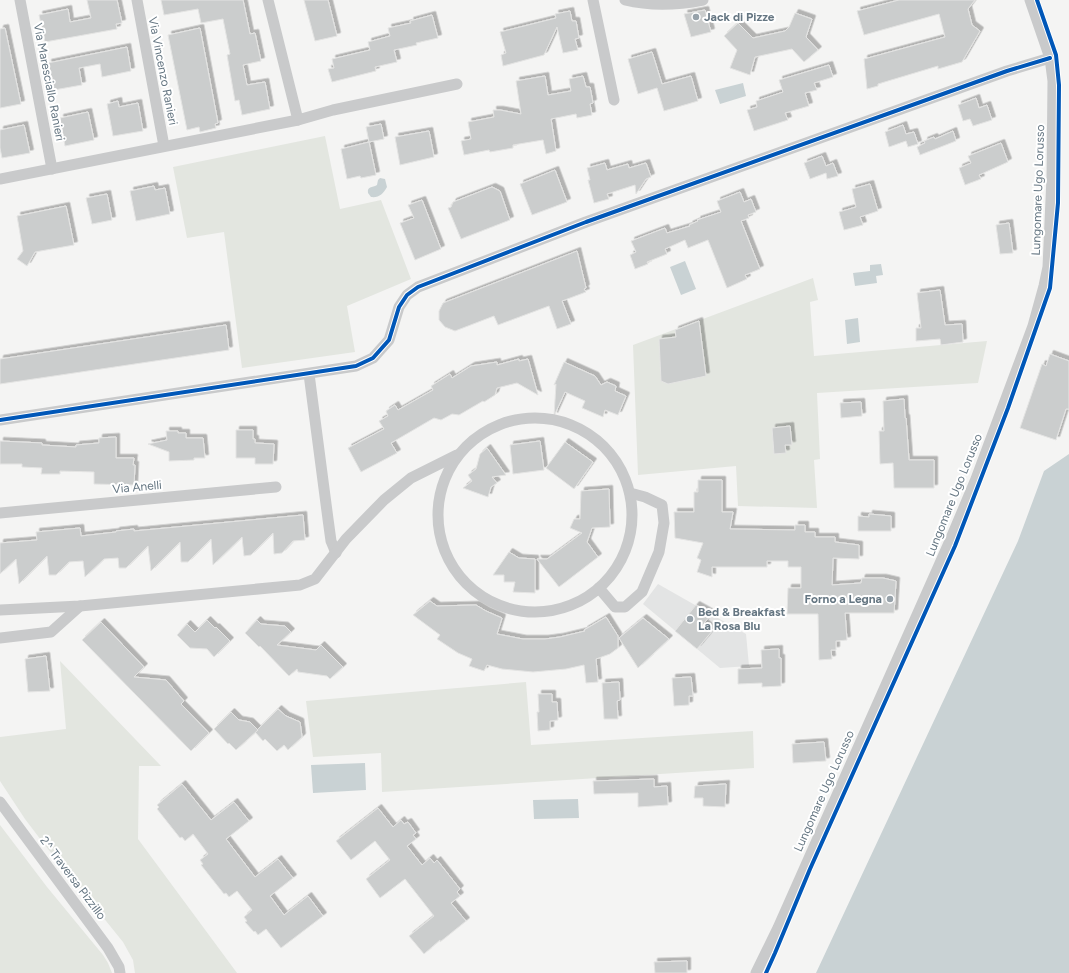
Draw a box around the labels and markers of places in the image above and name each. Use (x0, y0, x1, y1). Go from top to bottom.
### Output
place label: Jack di Pizze (704, 10, 775, 24)
marker: Jack di Pizze (691, 12, 701, 22)
place label: Forno a Legna (805, 592, 882, 606)
marker: Forno a Legna (885, 594, 895, 604)
place label: Bed & Breakfast La Rosa Blu (698, 605, 786, 633)
marker: Bed & Breakfast La Rosa Blu (685, 614, 695, 624)

